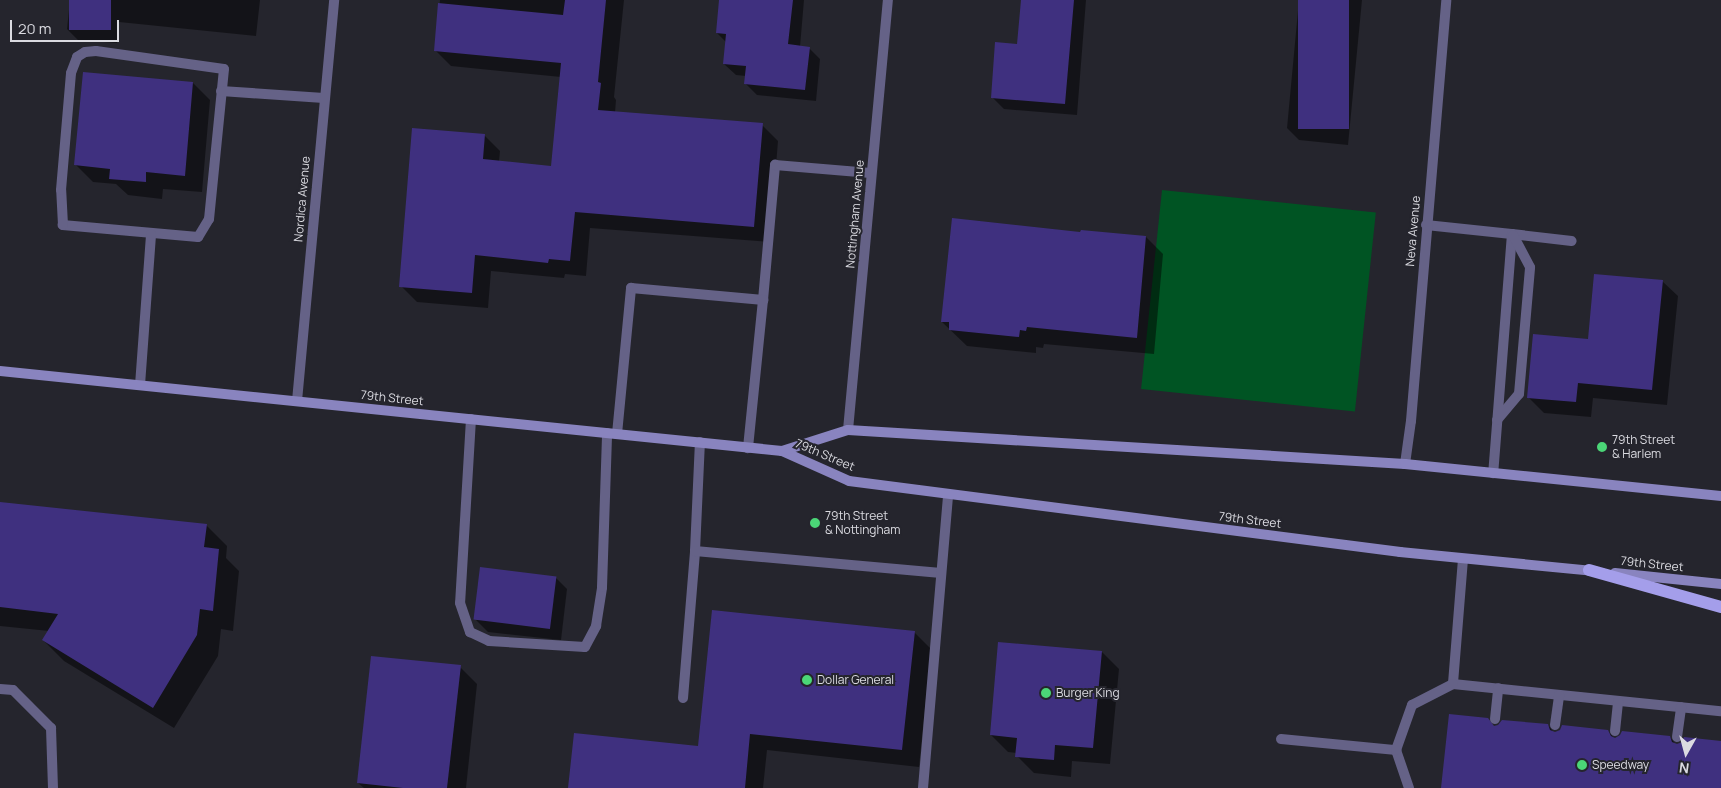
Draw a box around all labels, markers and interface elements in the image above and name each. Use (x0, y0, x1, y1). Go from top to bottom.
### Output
scale bar (12, 10, 121, 42)
text: 20 m (18, 18, 51, 39)
street label: Nordica Avenue (291, 155, 313, 243)
street label: Nottingham Avenue (843, 159, 867, 269)
street label: Neva Avenue (1403, 195, 1423, 267)
street label: 79th Street (360, 388, 424, 408)
place label: 79th Street & Harlem (1612, 433, 1675, 461)
street label: 79th Street (793, 436, 857, 474)
marker: 79th Street & Harlem (1596, 441, 1608, 453)
place label: 79th Street & Nottingham (825, 509, 900, 537)
street label: 79th Street (1218, 509, 1282, 531)
marker: 79th Street & Nottingham (809, 517, 821, 529)
street label: 79th Street (1620, 554, 1684, 574)
place label: Dollar General (817, 673, 894, 687)
marker: Dollar General (801, 674, 813, 686)
place label: Burger King (1056, 686, 1120, 700)
marker: Burger King (1040, 687, 1052, 699)
north arrow (1661, 728, 1711, 778)
place label: Speedway (1592, 758, 1649, 772)
text: N (1678, 758, 1690, 778)
marker: Speedway (1576, 759, 1588, 771)

